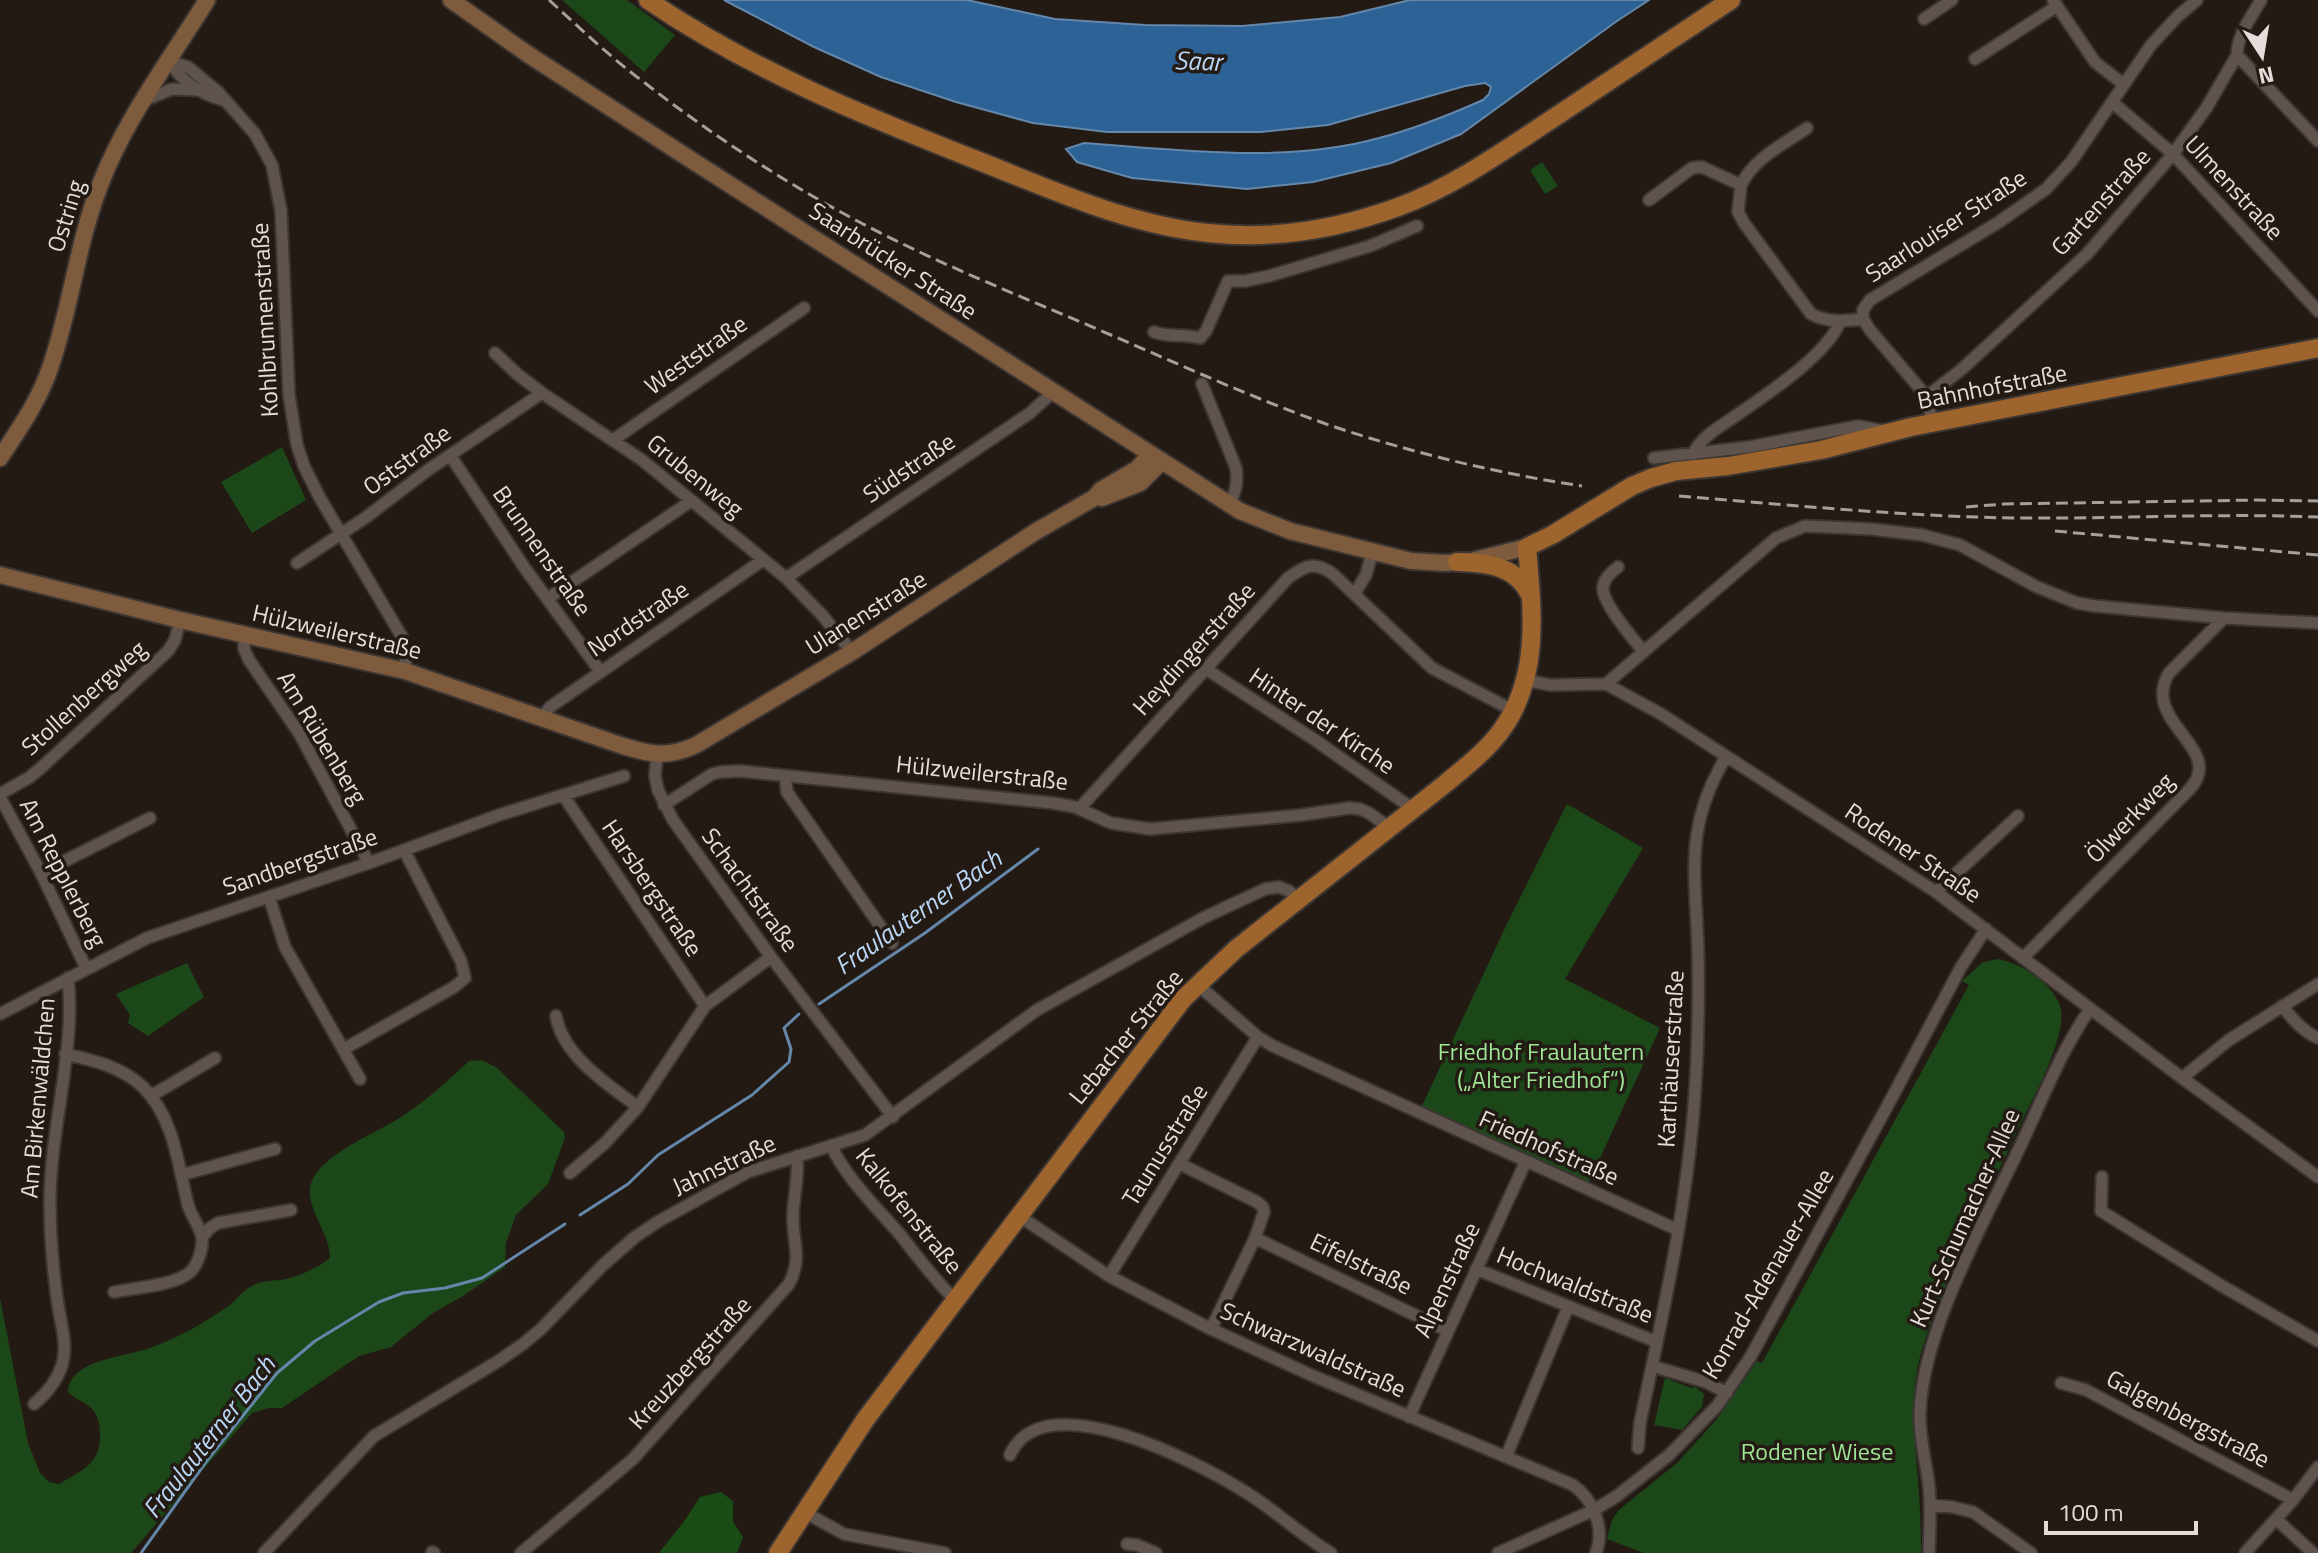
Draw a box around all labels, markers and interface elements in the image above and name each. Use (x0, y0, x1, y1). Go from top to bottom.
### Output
north arrow (2222, 16, 2302, 96)
water label: Saar (1174, 40, 1225, 81)
text: N (2255, 57, 2277, 94)
street label: Ulmenstraße (2177, 127, 2293, 248)
street label: Gartenstraße (2042, 139, 2159, 263)
street label: Saarlouiser Straße (1858, 159, 2033, 291)
street label: Ostring (37, 175, 93, 256)
street label: Saarbrücker Straße (802, 192, 985, 328)
street label: Kohlbrunnenstraße (241, 222, 287, 418)
street label: Weststraße (637, 306, 754, 403)
street label: Bahnhofstraße (1914, 354, 2070, 418)
street label: Oststraße (355, 415, 458, 504)
street label: Südstraße (855, 423, 962, 511)
street label: Grubenweg (639, 425, 752, 526)
street label: Brunnenstraße (484, 478, 601, 623)
street label: Ulanenstraße (798, 561, 933, 664)
street label: Nordstraße (580, 571, 695, 665)
street label: Heydingerstraße (1123, 574, 1263, 723)
street label: Hülzweilerstraße (249, 594, 425, 668)
street label: Stollenbergweg (13, 631, 154, 763)
street label: Hinter der Kirche (1242, 658, 1403, 782)
street label: Am Rübenberg (269, 664, 377, 811)
street label: Hülzweilerstraße (894, 745, 1070, 799)
street label: Ölwerkweg (2077, 764, 2182, 871)
street label: Am Repplerberg (11, 792, 117, 953)
street label: Rodener Straße (1838, 793, 1989, 911)
street label: Harsbergstraße (594, 812, 712, 963)
street label: Sandbergstraße (217, 818, 382, 904)
street label: Schachtstraße (693, 820, 808, 959)
water label: Fraulauterner Bach (826, 839, 1010, 984)
street label: Lebacher Straße (1059, 961, 1191, 1112)
street label: Karthäuserstraße (1647, 969, 1693, 1149)
street label: Am Birkenwäldchen (10, 996, 64, 1200)
park label: Friedhof Fraulautern („Alter Friedhof“) (1438, 1033, 1644, 1097)
street label: Taunusstraße (1112, 1076, 1216, 1212)
street label: Friedhofstraße (1474, 1100, 1625, 1194)
street label: Kurt-Schumacher-Allee (1900, 1103, 2029, 1333)
street label: Jahnstraße (666, 1124, 781, 1204)
street label: Kalkofenstraße (847, 1139, 972, 1281)
street label: Konrad-Adenauer-Allee (1692, 1161, 1842, 1386)
street label: Alpenstraße (1404, 1216, 1488, 1343)
street label: Eifelstraße (1304, 1223, 1419, 1303)
street label: Hochwaldstraße (1492, 1236, 1659, 1332)
street label: Kreuzbergstraße (620, 1288, 759, 1437)
street label: Schwarzwaldstraße (1215, 1292, 1412, 1406)
water label: Fraulauterner Bach (133, 1346, 285, 1526)
street label: Galgenbergstraße (2100, 1360, 2277, 1476)
park label: Rodener Wiese (1741, 1433, 1893, 1469)
scale bar (2046, 1485, 2196, 1535)
text: 100 m (2058, 1494, 2124, 1530)

